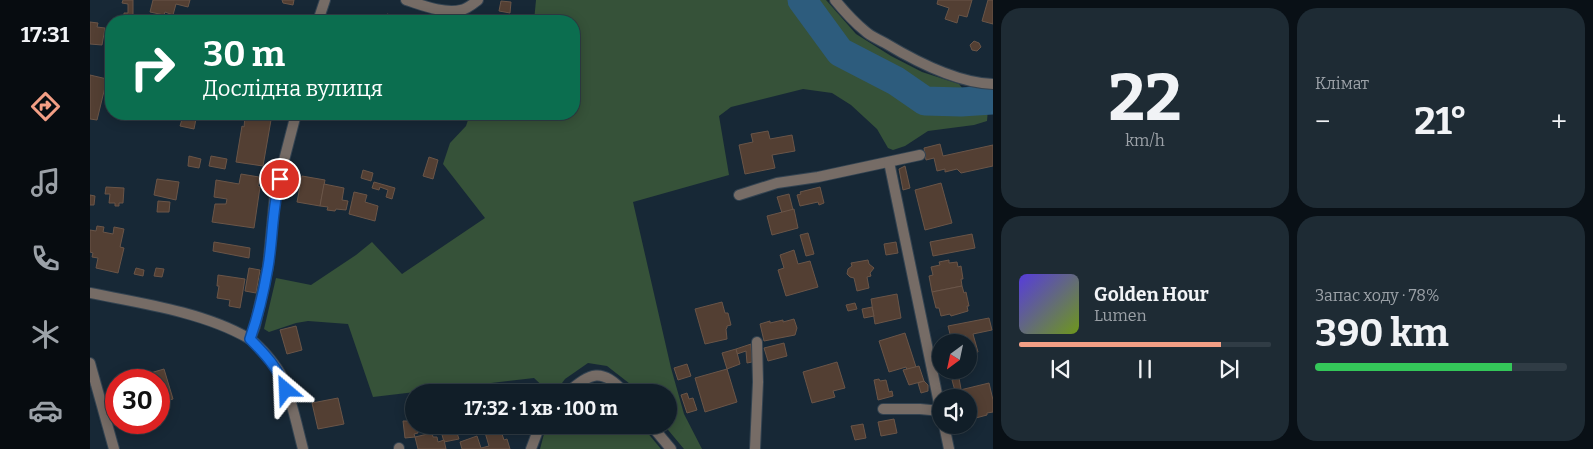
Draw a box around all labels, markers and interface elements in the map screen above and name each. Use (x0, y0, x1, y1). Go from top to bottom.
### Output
text: 17:31 (21, 21, 69, 48)
text: 30 m (203, 33, 285, 75)
icon: right (120, 35, 185, 100)
text: 22 (1108, 59, 1182, 137)
text: Клімат (1315, 74, 1369, 93)
text: Дослідна вулиця (203, 75, 383, 102)
icon: directions (28, 89, 63, 124)
text: 21° (1414, 98, 1467, 144)
text: − (1315, 105, 1330, 138)
text: + (1551, 105, 1567, 138)
text: km/h (1125, 131, 1165, 150)
pin (259, 158, 301, 200)
icon: music (28, 165, 63, 200)
icon: arrive (266, 165, 294, 193)
icon: phone (28, 241, 63, 276)
text: Golden Hour (1094, 283, 1209, 306)
text: Запас ходу · 78% (1315, 286, 1439, 305)
text: Lumen (1094, 306, 1147, 325)
text: 390 km (1315, 310, 1449, 356)
icon: climate (28, 317, 63, 352)
north arrow (932, 334, 978, 379)
map controls (932, 334, 977, 434)
icon: previous (1047, 355, 1075, 383)
icon: pause (1131, 355, 1159, 383)
icon: next (1215, 355, 1243, 383)
position arrow (259, 363, 311, 415)
speed limit sign: 30 (105, 369, 170, 434)
button: sound (932, 389, 977, 434)
icon: car (28, 393, 63, 428)
text: 17:32 · 1 хв · 100 m (464, 397, 618, 420)

